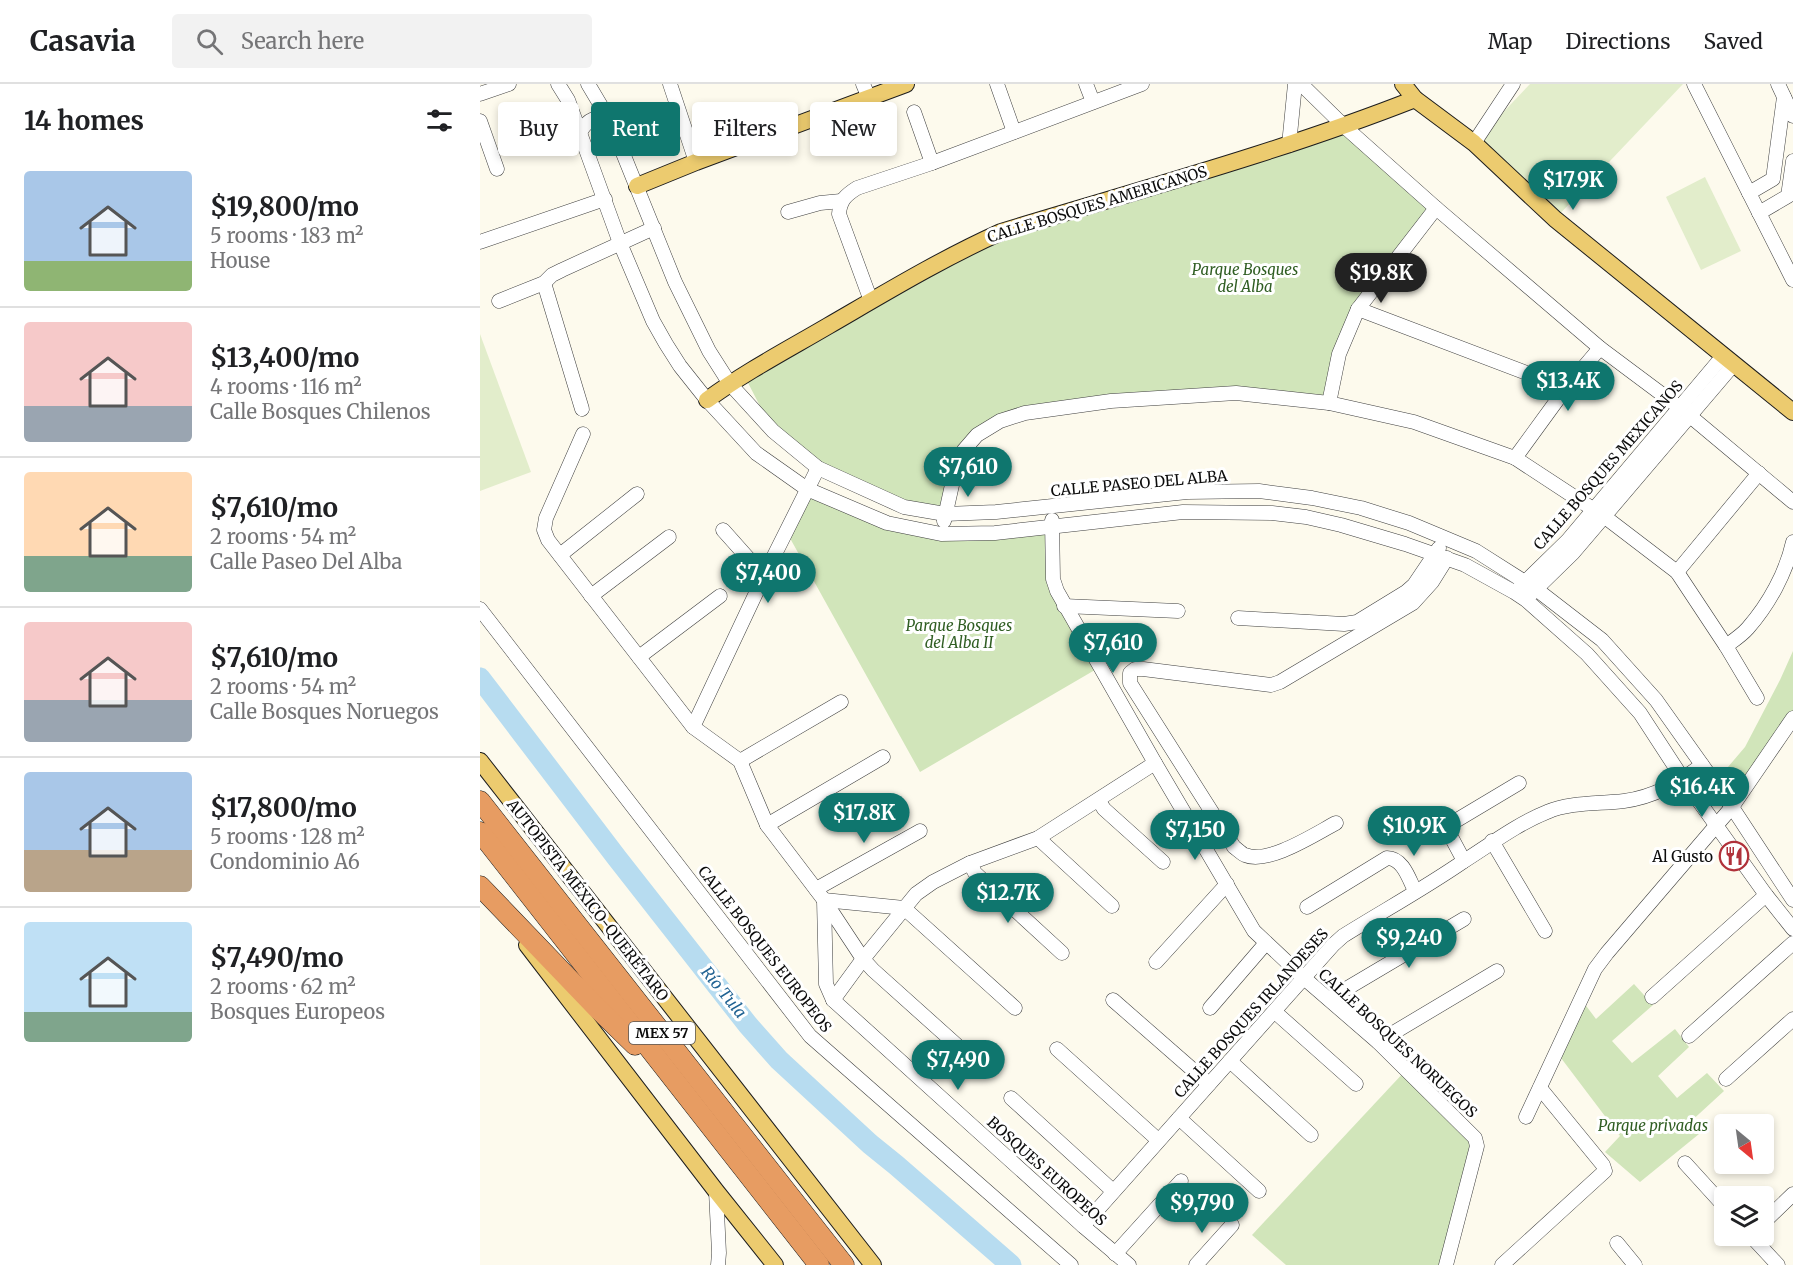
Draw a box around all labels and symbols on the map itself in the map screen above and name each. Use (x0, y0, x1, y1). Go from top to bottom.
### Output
pin: $17.9K (1524, 160, 1622, 211)
street label: CALLE BOSQUES AMERICANOS (985, 161, 1209, 247)
pin: $19.8K (1332, 253, 1430, 304)
park label: Parque Bosques del Alba (1192, 260, 1298, 296)
pin: $13.4K (1519, 361, 1617, 412)
street label: CALLE BOSQUES MEXICANOS (1529, 376, 1687, 554)
pin: $7,610 (919, 447, 1017, 498)
street label: CALLE PASEO DEL ALBA (1050, 466, 1229, 500)
pin: $7,400 (719, 553, 817, 604)
park label: Parque Bosques del Alba II (906, 616, 1012, 652)
pin: $7,610 (1064, 623, 1162, 674)
pin: $16.4K (1653, 767, 1751, 818)
pin: $17.8K (815, 793, 913, 844)
street label: AUTOPISTA MÉXICO-QUERÉTARO (503, 794, 674, 1005)
pin: $10.9K (1365, 806, 1463, 857)
pin: $7,150 (1146, 810, 1244, 861)
restaurant icon: Al Gusto (1718, 840, 1750, 872)
place label: Al Gusto (1651, 847, 1713, 866)
street label: CALLE BOSQUES EUROPEOS (694, 862, 836, 1036)
pin: $12.7K (959, 873, 1057, 924)
pin: $9,240 (1360, 918, 1458, 969)
street label: CALLE BOSQUES IRLANDESES (1170, 924, 1332, 1102)
water label: Río Tula (697, 962, 751, 1022)
street label: CALLE BOSQUES NORUEGOS (1315, 965, 1481, 1121)
road number: MEX 57 (629, 1022, 695, 1044)
pin: $7,490 (909, 1040, 1007, 1091)
street label: BOSQUES EUROPEOS (983, 1112, 1111, 1230)
north arrow (1714, 1114, 1774, 1174)
park label: Parque privadas (1598, 1116, 1708, 1135)
pin: $9,790 (1153, 1183, 1251, 1234)

